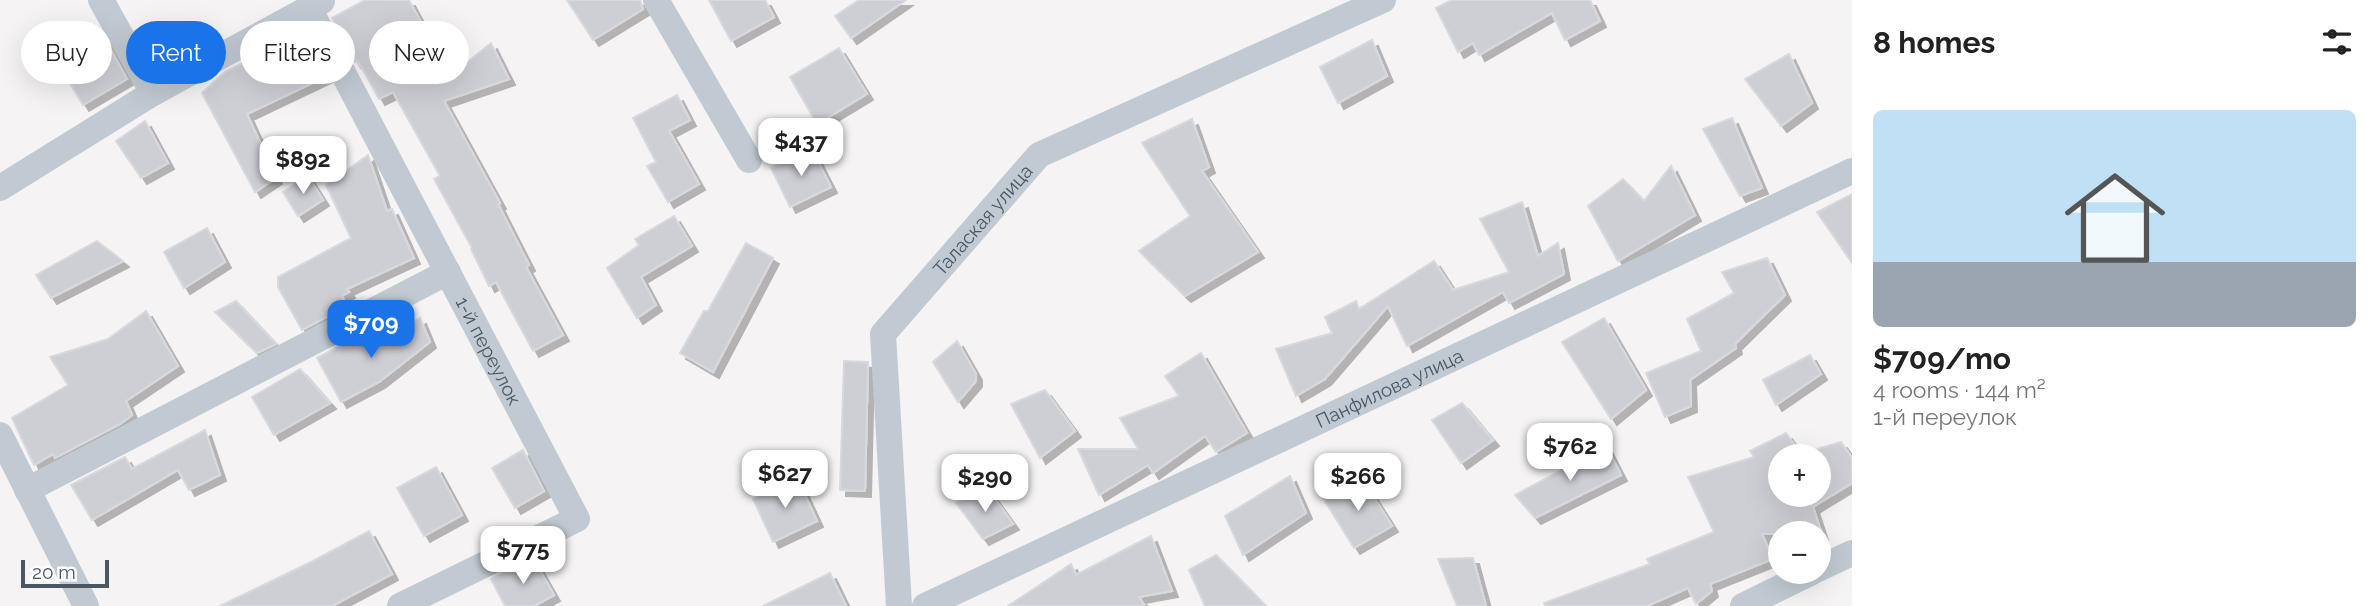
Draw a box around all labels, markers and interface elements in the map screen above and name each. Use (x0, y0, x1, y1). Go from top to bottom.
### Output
chip: Buy (21, 21, 112, 84)
chip: Rent (126, 21, 226, 84)
chip: Filters (240, 21, 355, 84)
chip: New (369, 21, 469, 84)
icon: filters (2318, 23, 2356, 61)
text: 8 homes (1873, 25, 1995, 60)
pin: $437 (760, 118, 842, 178)
text: $437 (774, 127, 828, 154)
pin: $892 (262, 136, 344, 196)
text: $892 (276, 145, 331, 172)
icon: home (2052, 155, 2178, 281)
street label: Талаская улица (928, 160, 1037, 280)
street label: 1-й переулок (451, 293, 526, 409)
pin: $709 (330, 300, 412, 360)
text: $709 (343, 309, 399, 336)
text: $709/mo (1873, 341, 2011, 376)
street label: Панфилова улица (1312, 344, 1467, 432)
text: 4 rooms · 144 m² (1873, 376, 2046, 403)
text: 1-й переулок (1873, 403, 2017, 430)
pin: $762 (1529, 424, 1611, 483)
text: $762 (1543, 432, 1597, 459)
map controls (1768, 444, 1831, 584)
button: + (1768, 444, 1831, 507)
pin: $627 (744, 450, 826, 510)
pin: $290 (944, 454, 1026, 514)
pin: $266 (1317, 454, 1399, 513)
text: $627 (758, 459, 812, 486)
text: $266 (1330, 462, 1386, 489)
text: $290 (957, 463, 1013, 490)
button: − (1768, 521, 1831, 584)
pin: $775 (482, 526, 564, 586)
text: $775 (497, 535, 549, 562)
scale bar (21, 557, 108, 589)
text: 20 m (32, 561, 76, 583)

